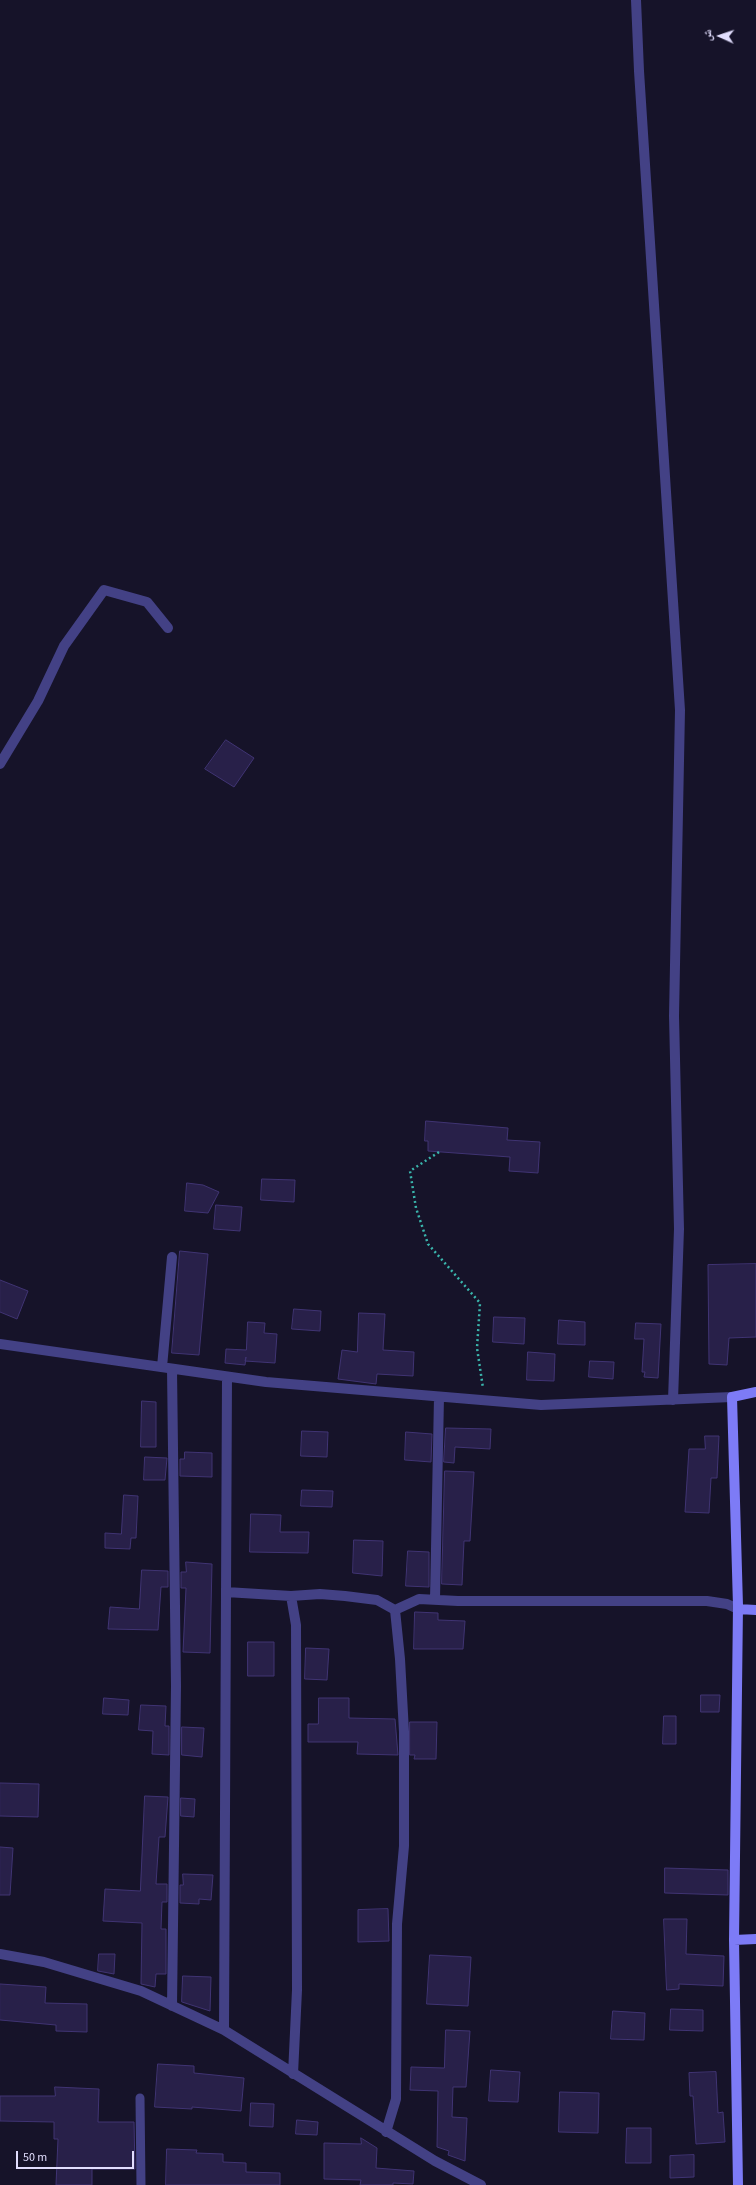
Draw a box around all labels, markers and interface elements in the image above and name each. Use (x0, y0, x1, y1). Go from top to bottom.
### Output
north arrow (700, 16, 740, 56)
text: ش (700, 29, 715, 42)
scale bar (18, 2143, 136, 2169)
text: 50 m (23, 2149, 47, 2166)

